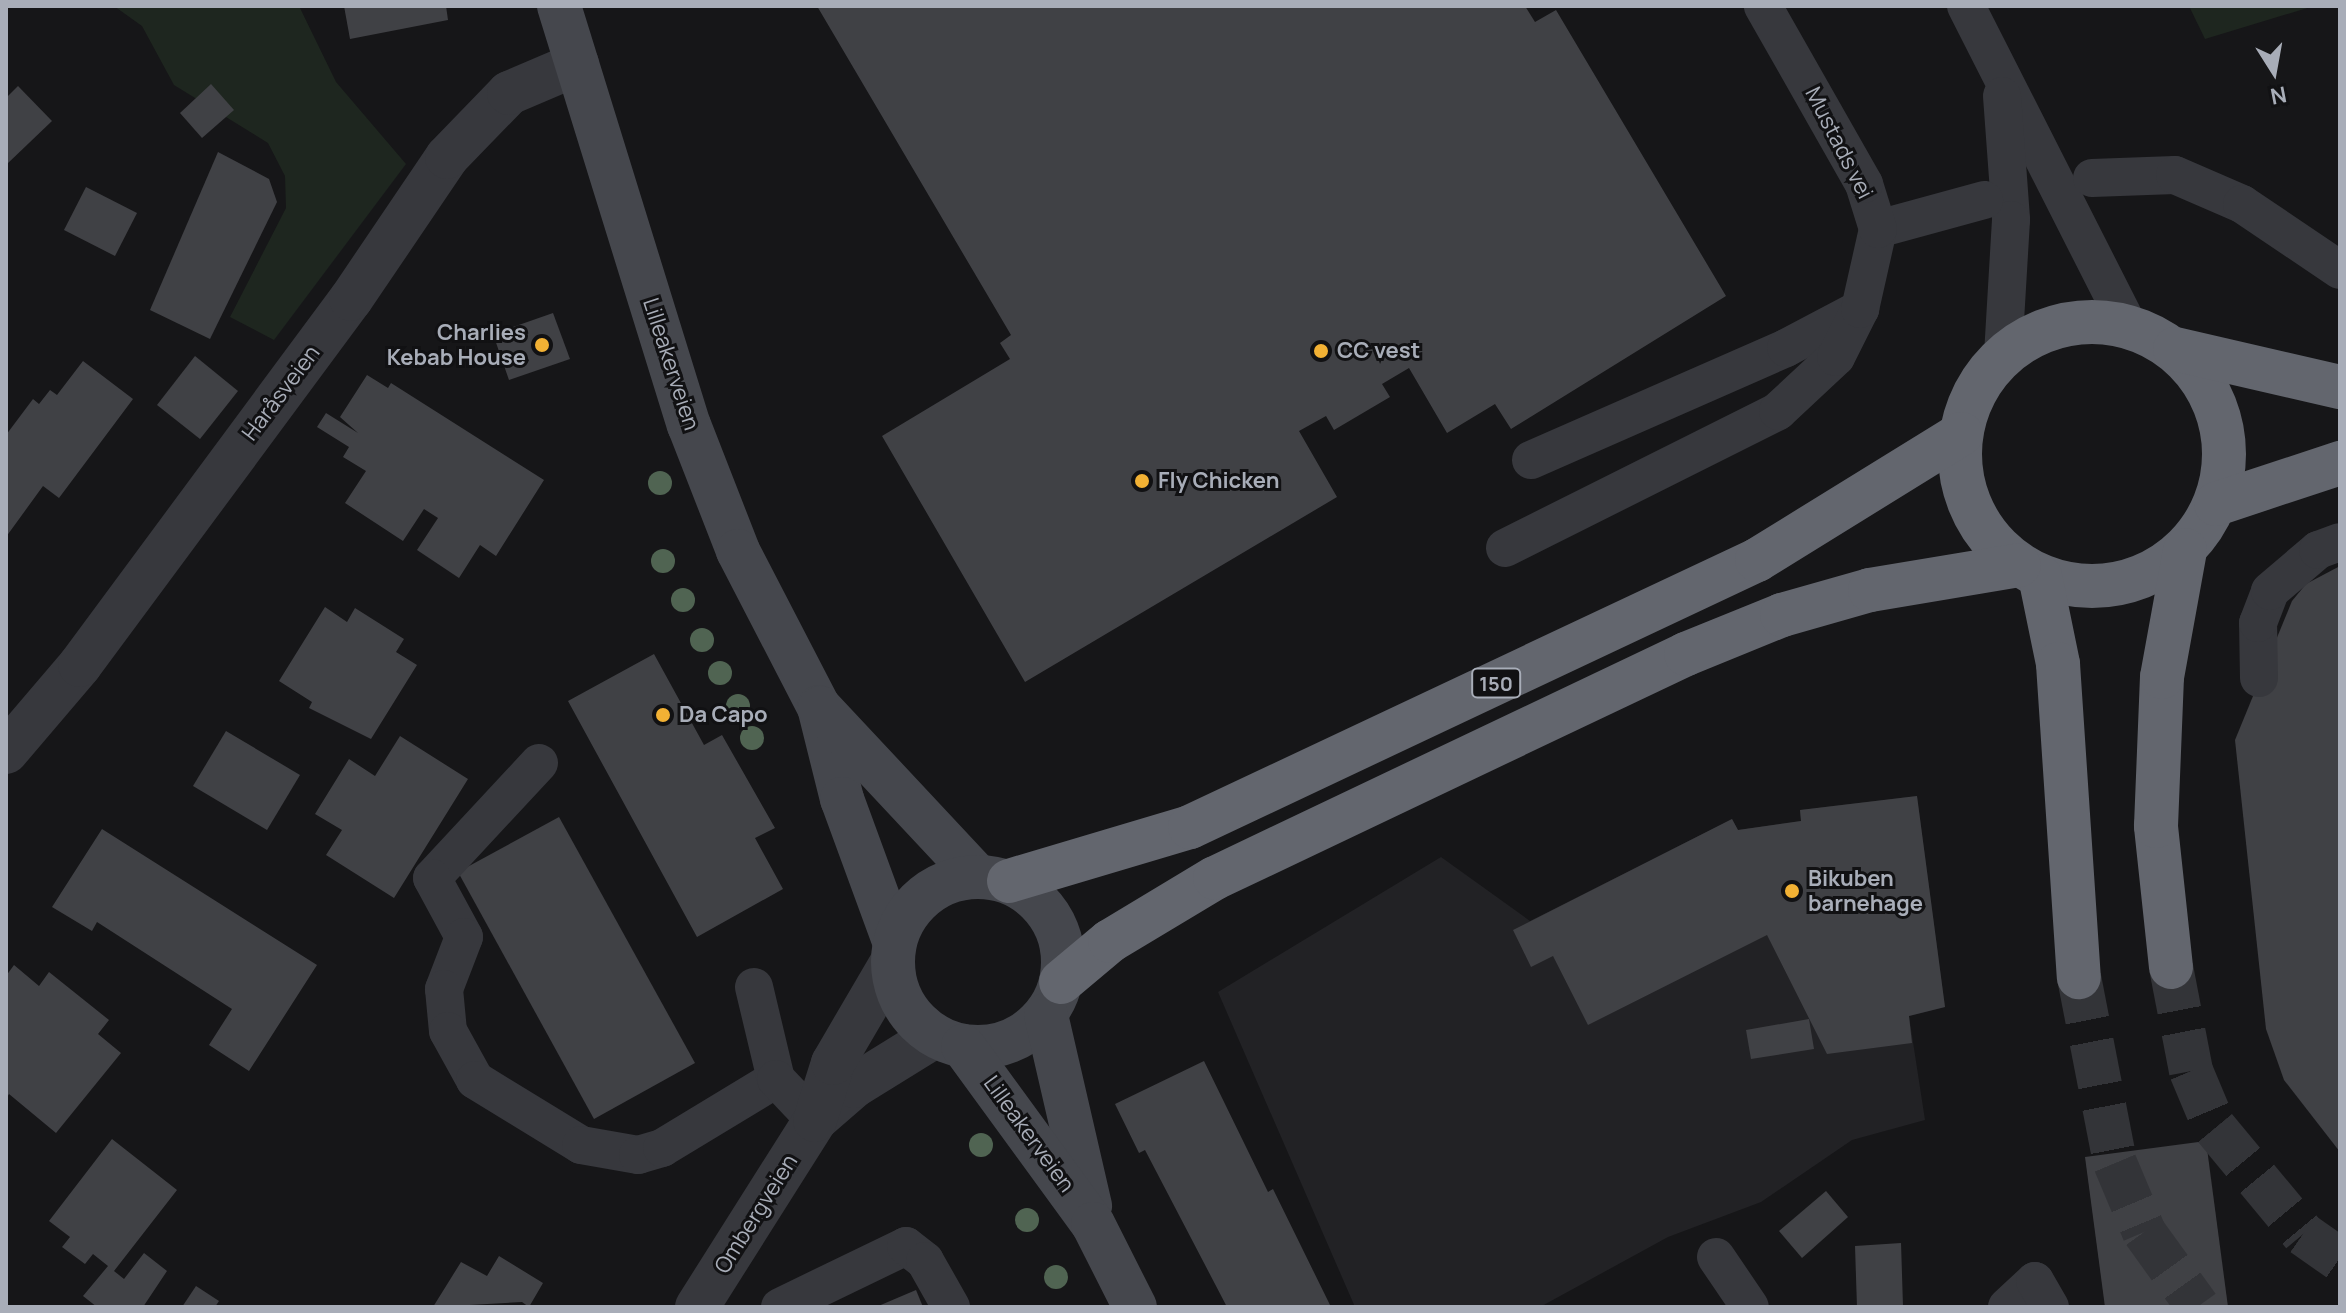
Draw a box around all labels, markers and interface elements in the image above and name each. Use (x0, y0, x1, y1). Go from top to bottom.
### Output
north arrow (2234, 32, 2314, 112)
text: N (2268, 79, 2289, 112)
street label: Mustads vei (1800, 83, 1878, 203)
street label: Lilleakerveien (637, 295, 705, 433)
place label: Charlies Kebab House (387, 319, 526, 370)
marker: Charlies Kebab House (533, 336, 551, 354)
place label: CC vest (1337, 338, 1420, 364)
street label: Haråsveien (237, 340, 325, 446)
marker: CC vest (1312, 342, 1330, 360)
place label: Fly Chicken (1158, 468, 1280, 494)
marker: Fly Chicken (1133, 472, 1151, 490)
road number: 150 (1470, 667, 1522, 699)
place label: Da Capo (679, 702, 768, 728)
marker: Da Capo (654, 706, 672, 724)
place label: Bikuben barnehage (1808, 865, 1923, 916)
marker: Bikuben barnehage (1783, 882, 1801, 900)
street label: Lilleakerveien (978, 1071, 1080, 1197)
street label: Ombergveien (709, 1150, 803, 1278)

